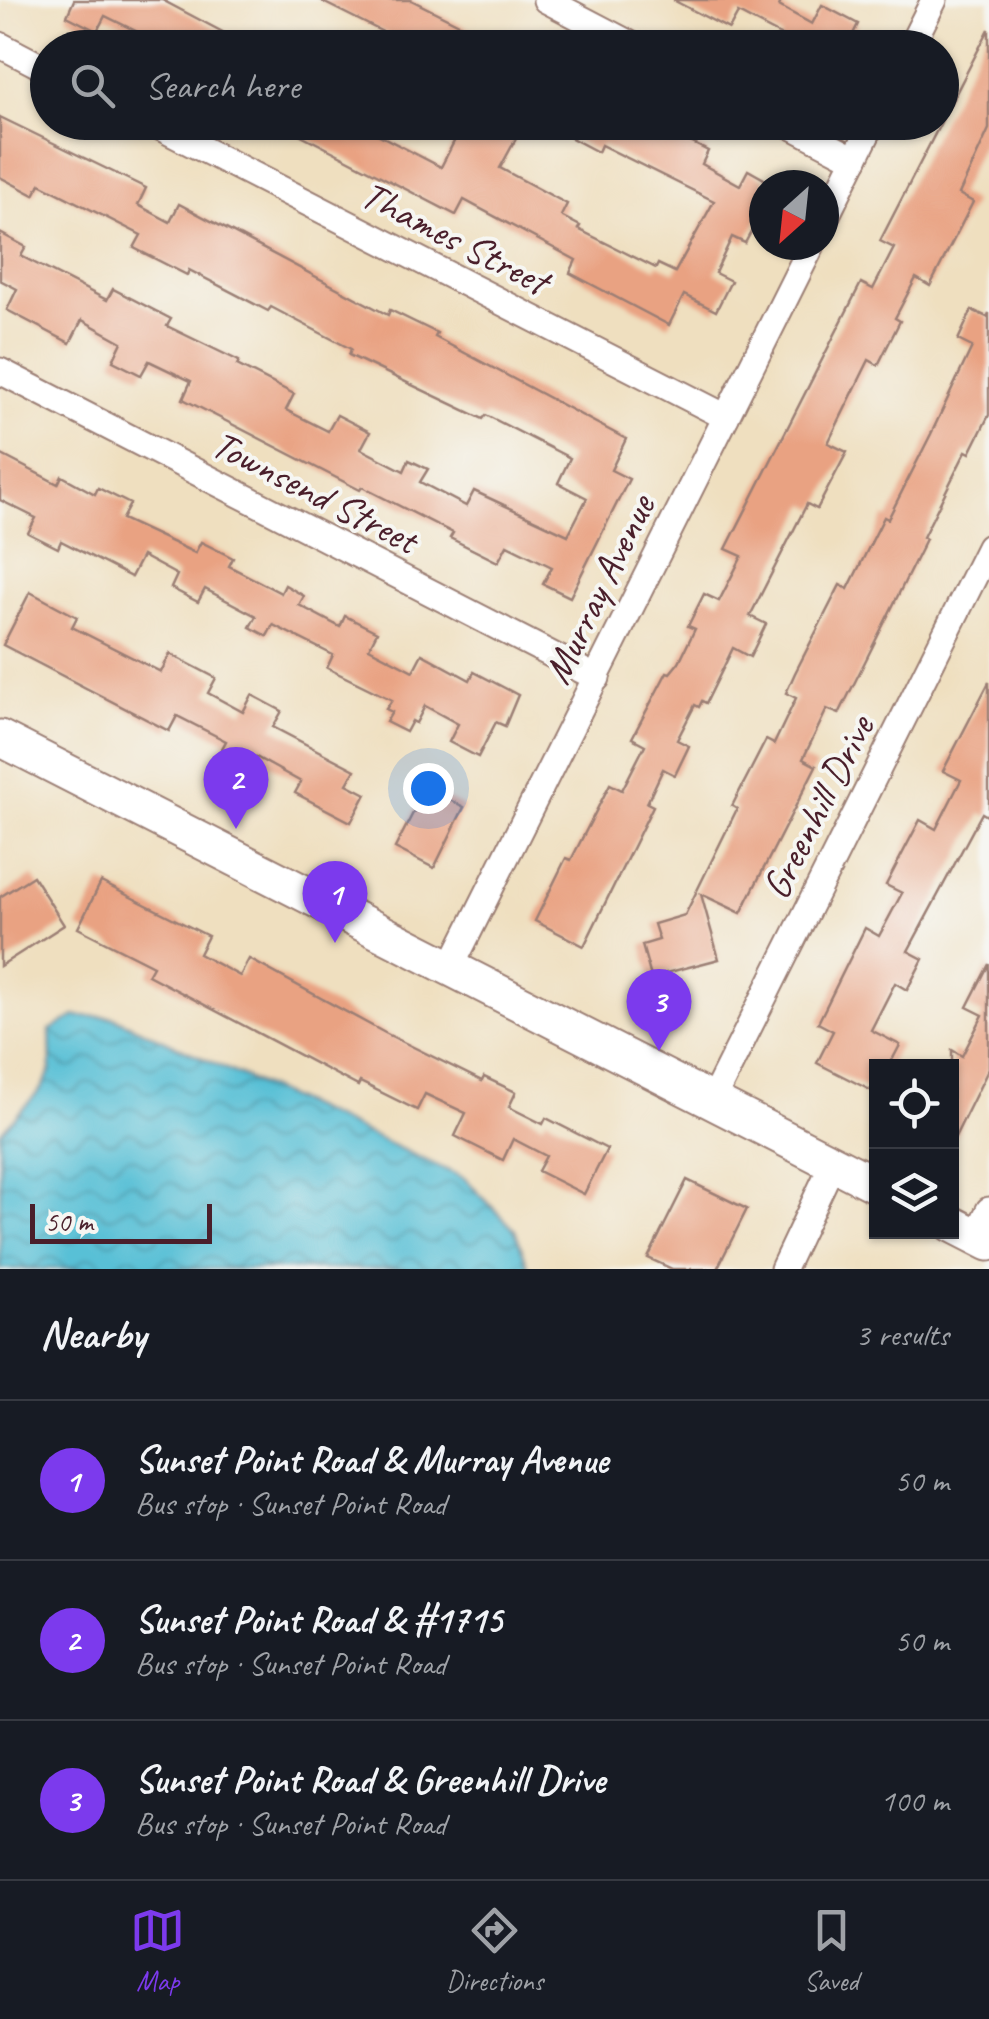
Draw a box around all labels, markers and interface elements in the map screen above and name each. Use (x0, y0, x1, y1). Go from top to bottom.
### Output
search box (30, 30, 959, 140)
icon: search (65, 58, 120, 113)
text: Search here (145, 62, 300, 109)
street label: Thames Street (353, 170, 561, 309)
north arrow (749, 170, 839, 260)
street label: Townsend Street (204, 419, 429, 567)
street label: Murray Avenue (532, 484, 667, 692)
street label: Greenhill Drive (751, 705, 887, 907)
pin: 2 (204, 746, 268, 829)
your location (403, 763, 454, 814)
pin: 1 (302, 860, 368, 943)
pin: 3 (626, 968, 692, 1051)
map controls (869, 1059, 959, 1239)
button: locate (869, 1059, 959, 1149)
button: layers (869, 1149, 959, 1239)
scale bar (30, 1199, 212, 1244)
text: 50 m (45, 1204, 93, 1239)
text: Nearby (40, 1308, 146, 1361)
text: 3 results (855, 1314, 949, 1355)
text: Sunset Point Road & Murray Avenue (135, 1436, 608, 1483)
text: 1 (65, 1460, 80, 1501)
text: 50 m (895, 1460, 949, 1501)
text: Bus stop · Sunset Point Road (135, 1483, 446, 1524)
text: Sunset Point Road & #1715 (135, 1596, 502, 1643)
text: 2 (65, 1620, 80, 1661)
text: 50 m (895, 1620, 949, 1661)
text: Bus stop · Sunset Point Road (135, 1643, 446, 1684)
text: Sunset Point Road & Greenhill Drive (135, 1756, 605, 1803)
text: 3 (65, 1780, 80, 1821)
text: 100 m (880, 1780, 949, 1821)
text: Bus stop · Sunset Point Road (135, 1803, 446, 1844)
tab: Map (130, 1903, 185, 1998)
tab: Directions (446, 1903, 543, 1998)
tab: Saved (804, 1903, 859, 1998)

